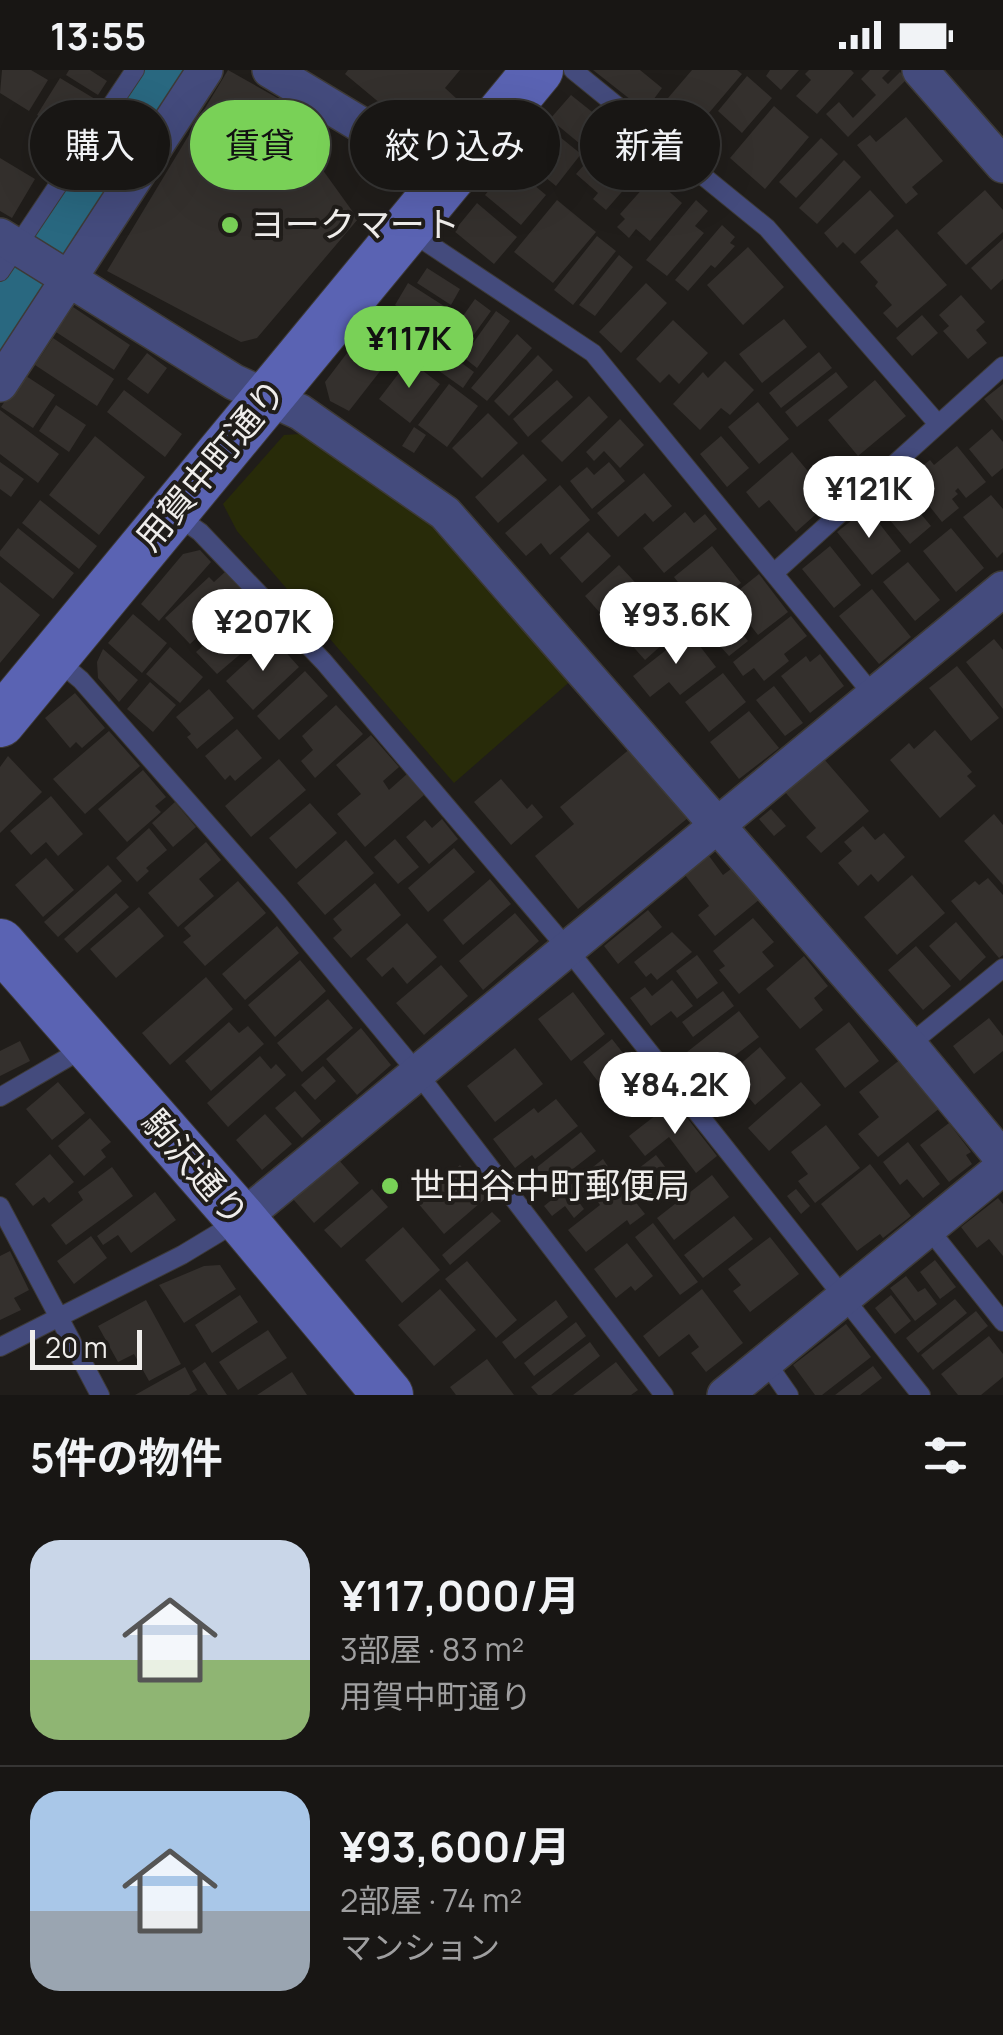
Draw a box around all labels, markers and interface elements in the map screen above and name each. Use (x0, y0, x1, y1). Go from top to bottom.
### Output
text: 13:55 (50, 9, 146, 61)
chip: 購入 (30, 100, 170, 190)
chip: 賃貸 (190, 100, 330, 190)
chip: 絞り込み (350, 100, 560, 190)
chip: 新着 (580, 100, 720, 190)
place label: ヨークマート (250, 200, 460, 248)
marker: ヨークマート (219, 214, 241, 236)
pin: ¥117K (339, 306, 479, 391)
text: ¥117K (366, 316, 452, 360)
street label: 用賀中町通り (124, 368, 296, 560)
pin: ¥121K (799, 456, 939, 541)
text: ¥121K (825, 466, 913, 510)
pin: ¥93.6K (595, 582, 757, 667)
pin: ¥207K (193, 589, 333, 674)
text: ¥93.6K (622, 592, 730, 636)
text: ¥207K (214, 599, 312, 643)
pin: ¥84.2K (594, 1052, 756, 1137)
text: ¥84.2K (621, 1062, 729, 1106)
street label: 駒沢通り (132, 1099, 260, 1236)
place label: 世田谷中町郵便局 (410, 1161, 690, 1209)
marker: 世田谷中町郵便局 (379, 1175, 401, 1197)
scale bar (30, 1325, 142, 1370)
text: 20 m (45, 1328, 107, 1366)
text: 5件の物件 (30, 1428, 223, 1486)
icon: filters (918, 1428, 973, 1483)
text: ¥117,000/月 (340, 1566, 580, 1624)
icon: home (110, 1580, 230, 1700)
text: 3部屋 · 83 m² (340, 1627, 524, 1671)
text: 用賀中町通り (340, 1674, 532, 1718)
text: ¥93,600/月 (340, 1817, 571, 1875)
icon: home (110, 1831, 230, 1951)
text: 2部屋 · 74 m² (340, 1878, 522, 1922)
text: マンション (340, 1925, 500, 1969)

